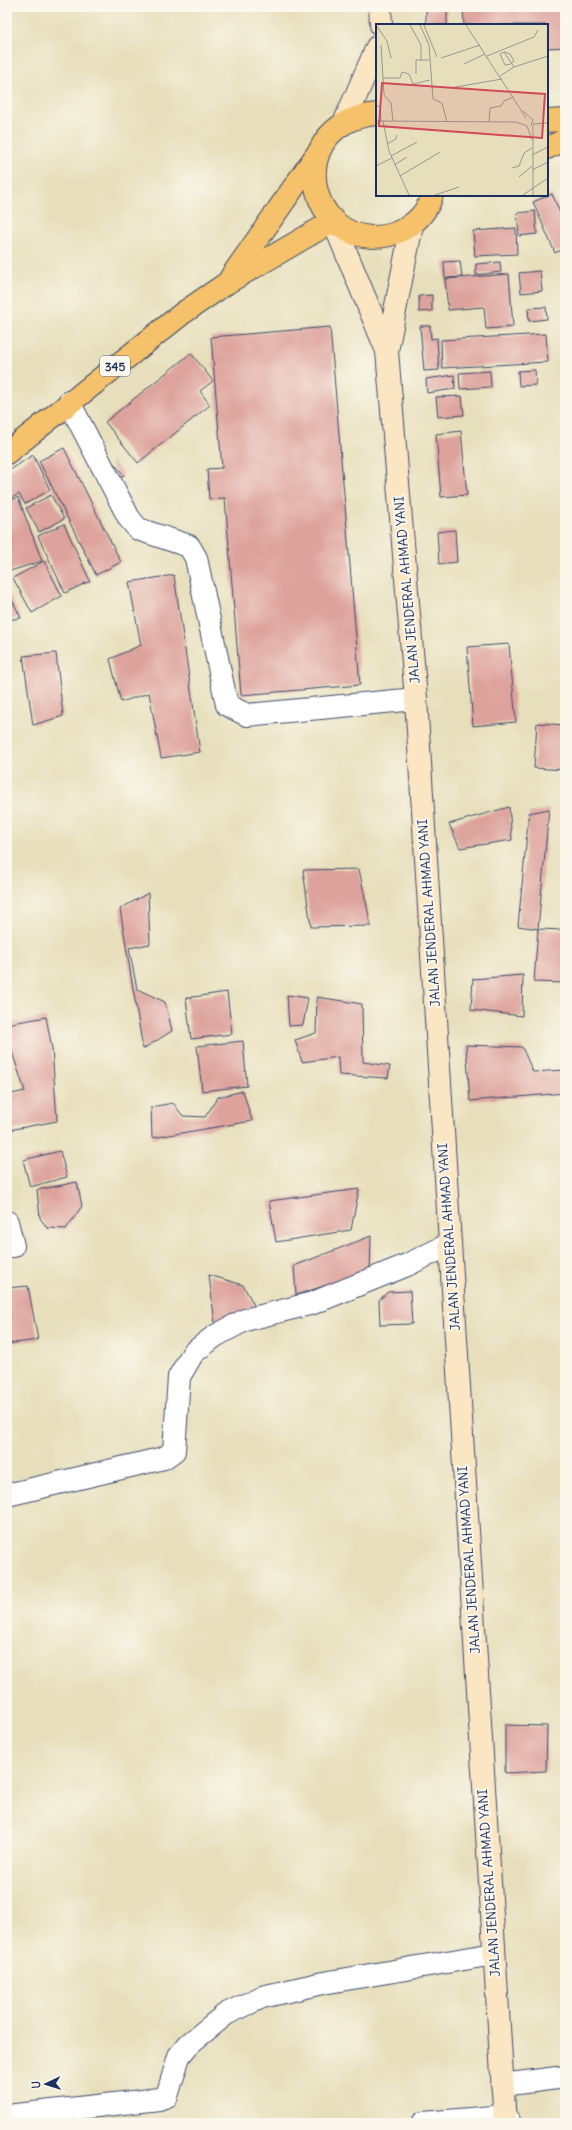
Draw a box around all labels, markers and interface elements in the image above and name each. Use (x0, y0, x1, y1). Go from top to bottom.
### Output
inset map (376, 24, 548, 196)
road number: 345 (100, 356, 130, 376)
street label: JALAN JENDERAL AHMAD YANI (390, 495, 424, 684)
street label: JALAN JENDERAL AHMAD YANI (414, 818, 444, 1007)
street label: JALAN JENDERAL AHMAD YANI (434, 1142, 464, 1331)
street label: JALAN JENDERAL AHMAD YANI (454, 1465, 484, 1654)
street label: JALAN JENDERAL AHMAD YANI (474, 1788, 504, 1977)
north arrow (26, 2064, 66, 2104)
text: U (29, 2080, 43, 2089)

